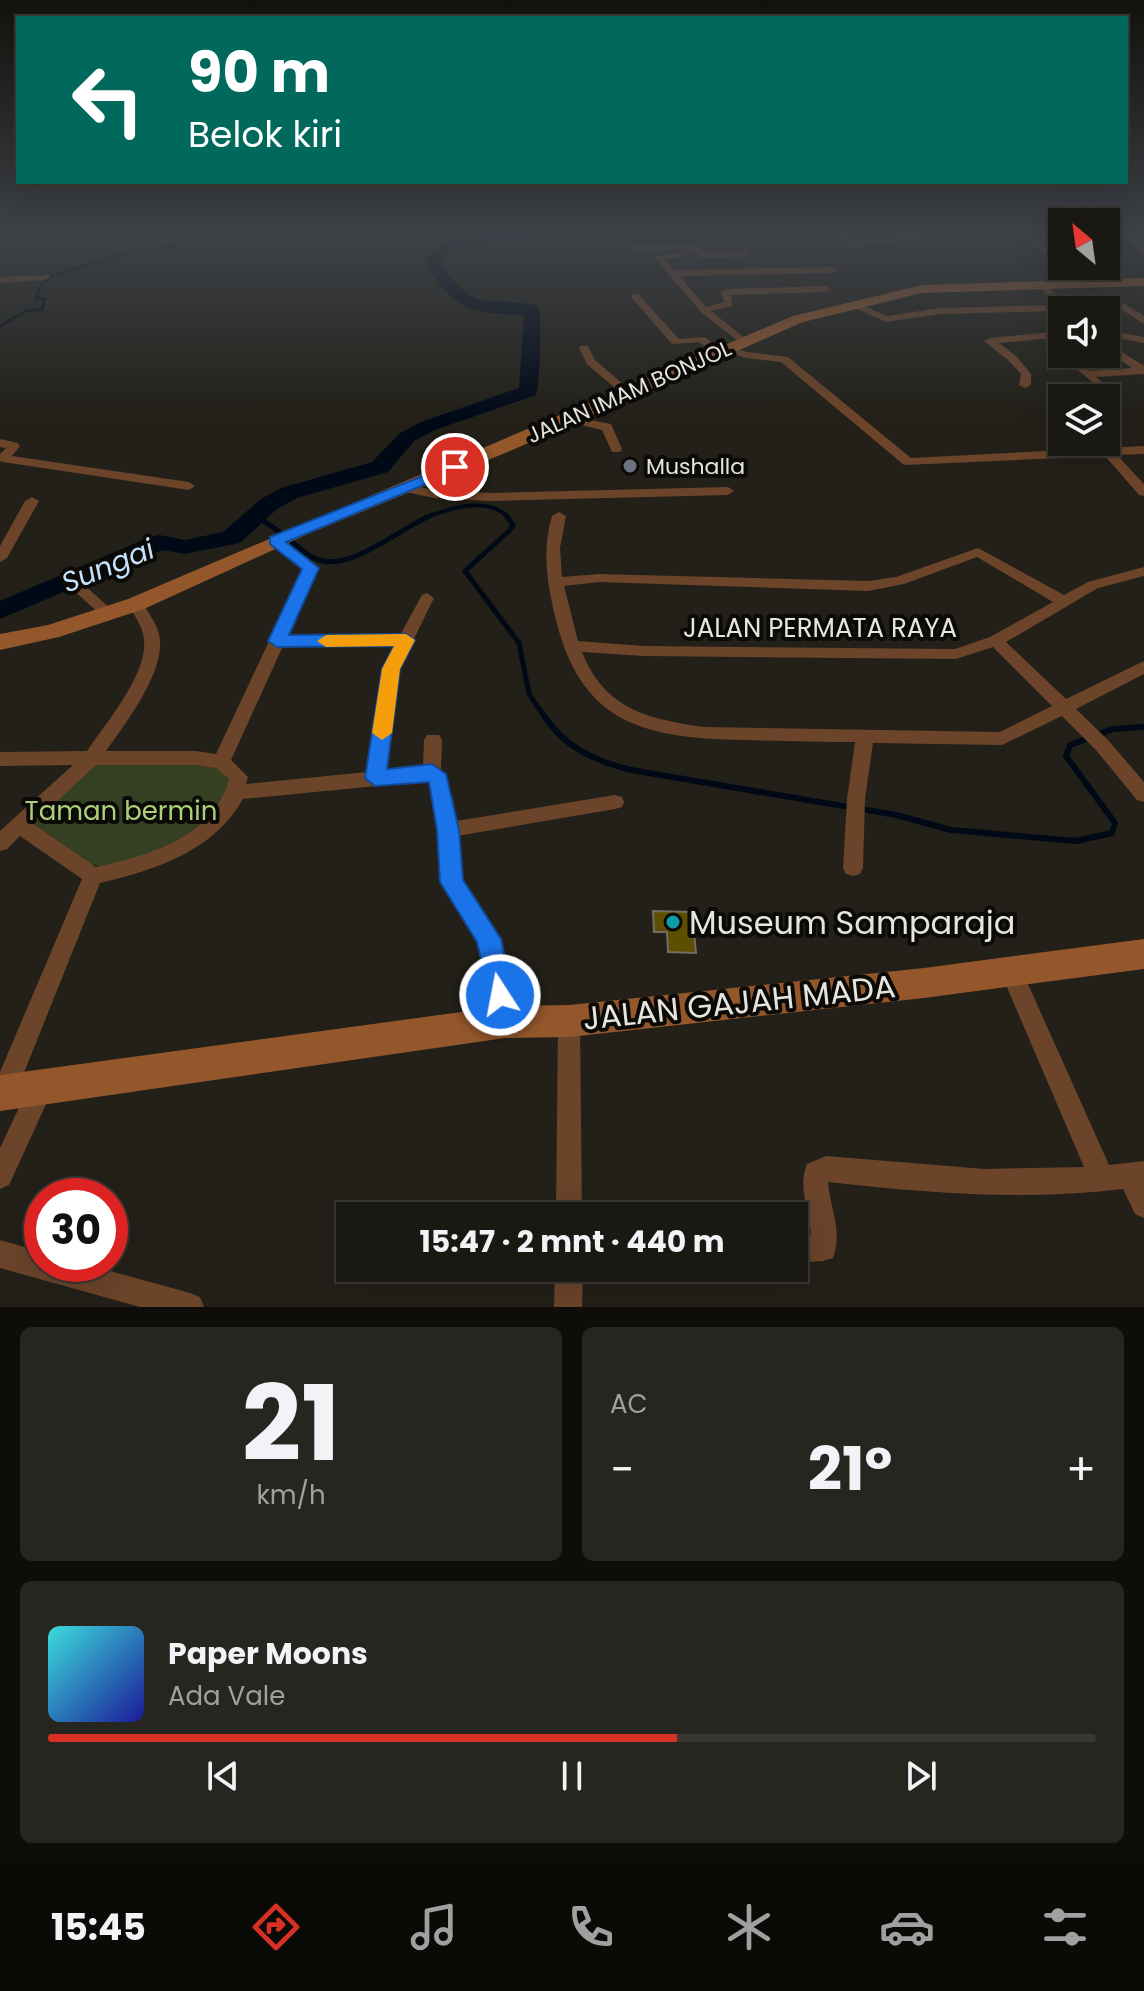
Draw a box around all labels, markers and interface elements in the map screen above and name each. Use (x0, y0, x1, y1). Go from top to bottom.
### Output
text: 90 m (188, 33, 330, 112)
icon: left (56, 48, 160, 152)
text: Belok kiri (188, 109, 342, 160)
north arrow (1048, 208, 1120, 280)
map controls (1048, 208, 1120, 456)
button: sound (1048, 296, 1120, 368)
street label: JALAN IMAM BONJOL (522, 333, 737, 451)
button: layers (1048, 384, 1120, 456)
pin (421, 433, 489, 501)
icon: arrive (433, 445, 477, 489)
place label: Mushalla (646, 451, 745, 482)
marker: Mushalla (621, 457, 639, 475)
water label: Sungai (56, 529, 161, 602)
street label: JALAN PERMATA RAYA (683, 610, 957, 646)
park label: Taman bermin (25, 793, 217, 829)
place label: Museum Samparaja (689, 900, 1015, 945)
marker: Museum Samparaja (664, 913, 682, 931)
position arrow (458, 953, 542, 1037)
street label: JALAN GAJAH MADA (581, 963, 897, 1041)
speed limit sign: 30 (24, 1178, 128, 1282)
text: 15:47 · 2 mnt · 440 m (419, 1220, 725, 1263)
text: 21 (242, 1351, 340, 1496)
text: AC (610, 1386, 648, 1422)
text: 21° (808, 1427, 892, 1511)
text: − (610, 1439, 634, 1500)
text: + (1066, 1439, 1096, 1500)
text: km/h (256, 1477, 326, 1513)
text: Paper Moons (168, 1632, 368, 1675)
text: Ada Vale (168, 1678, 285, 1714)
icon: previous (201, 1754, 245, 1798)
icon: pause (550, 1754, 594, 1798)
icon: next (899, 1754, 943, 1798)
icon: directions (248, 1899, 304, 1955)
icon: music (406, 1899, 462, 1955)
icon: phone (563, 1899, 619, 1955)
icon: climate (721, 1899, 777, 1955)
icon: car (879, 1899, 935, 1955)
icon: filters (1037, 1899, 1093, 1955)
text: 15:45 (51, 1902, 146, 1953)

